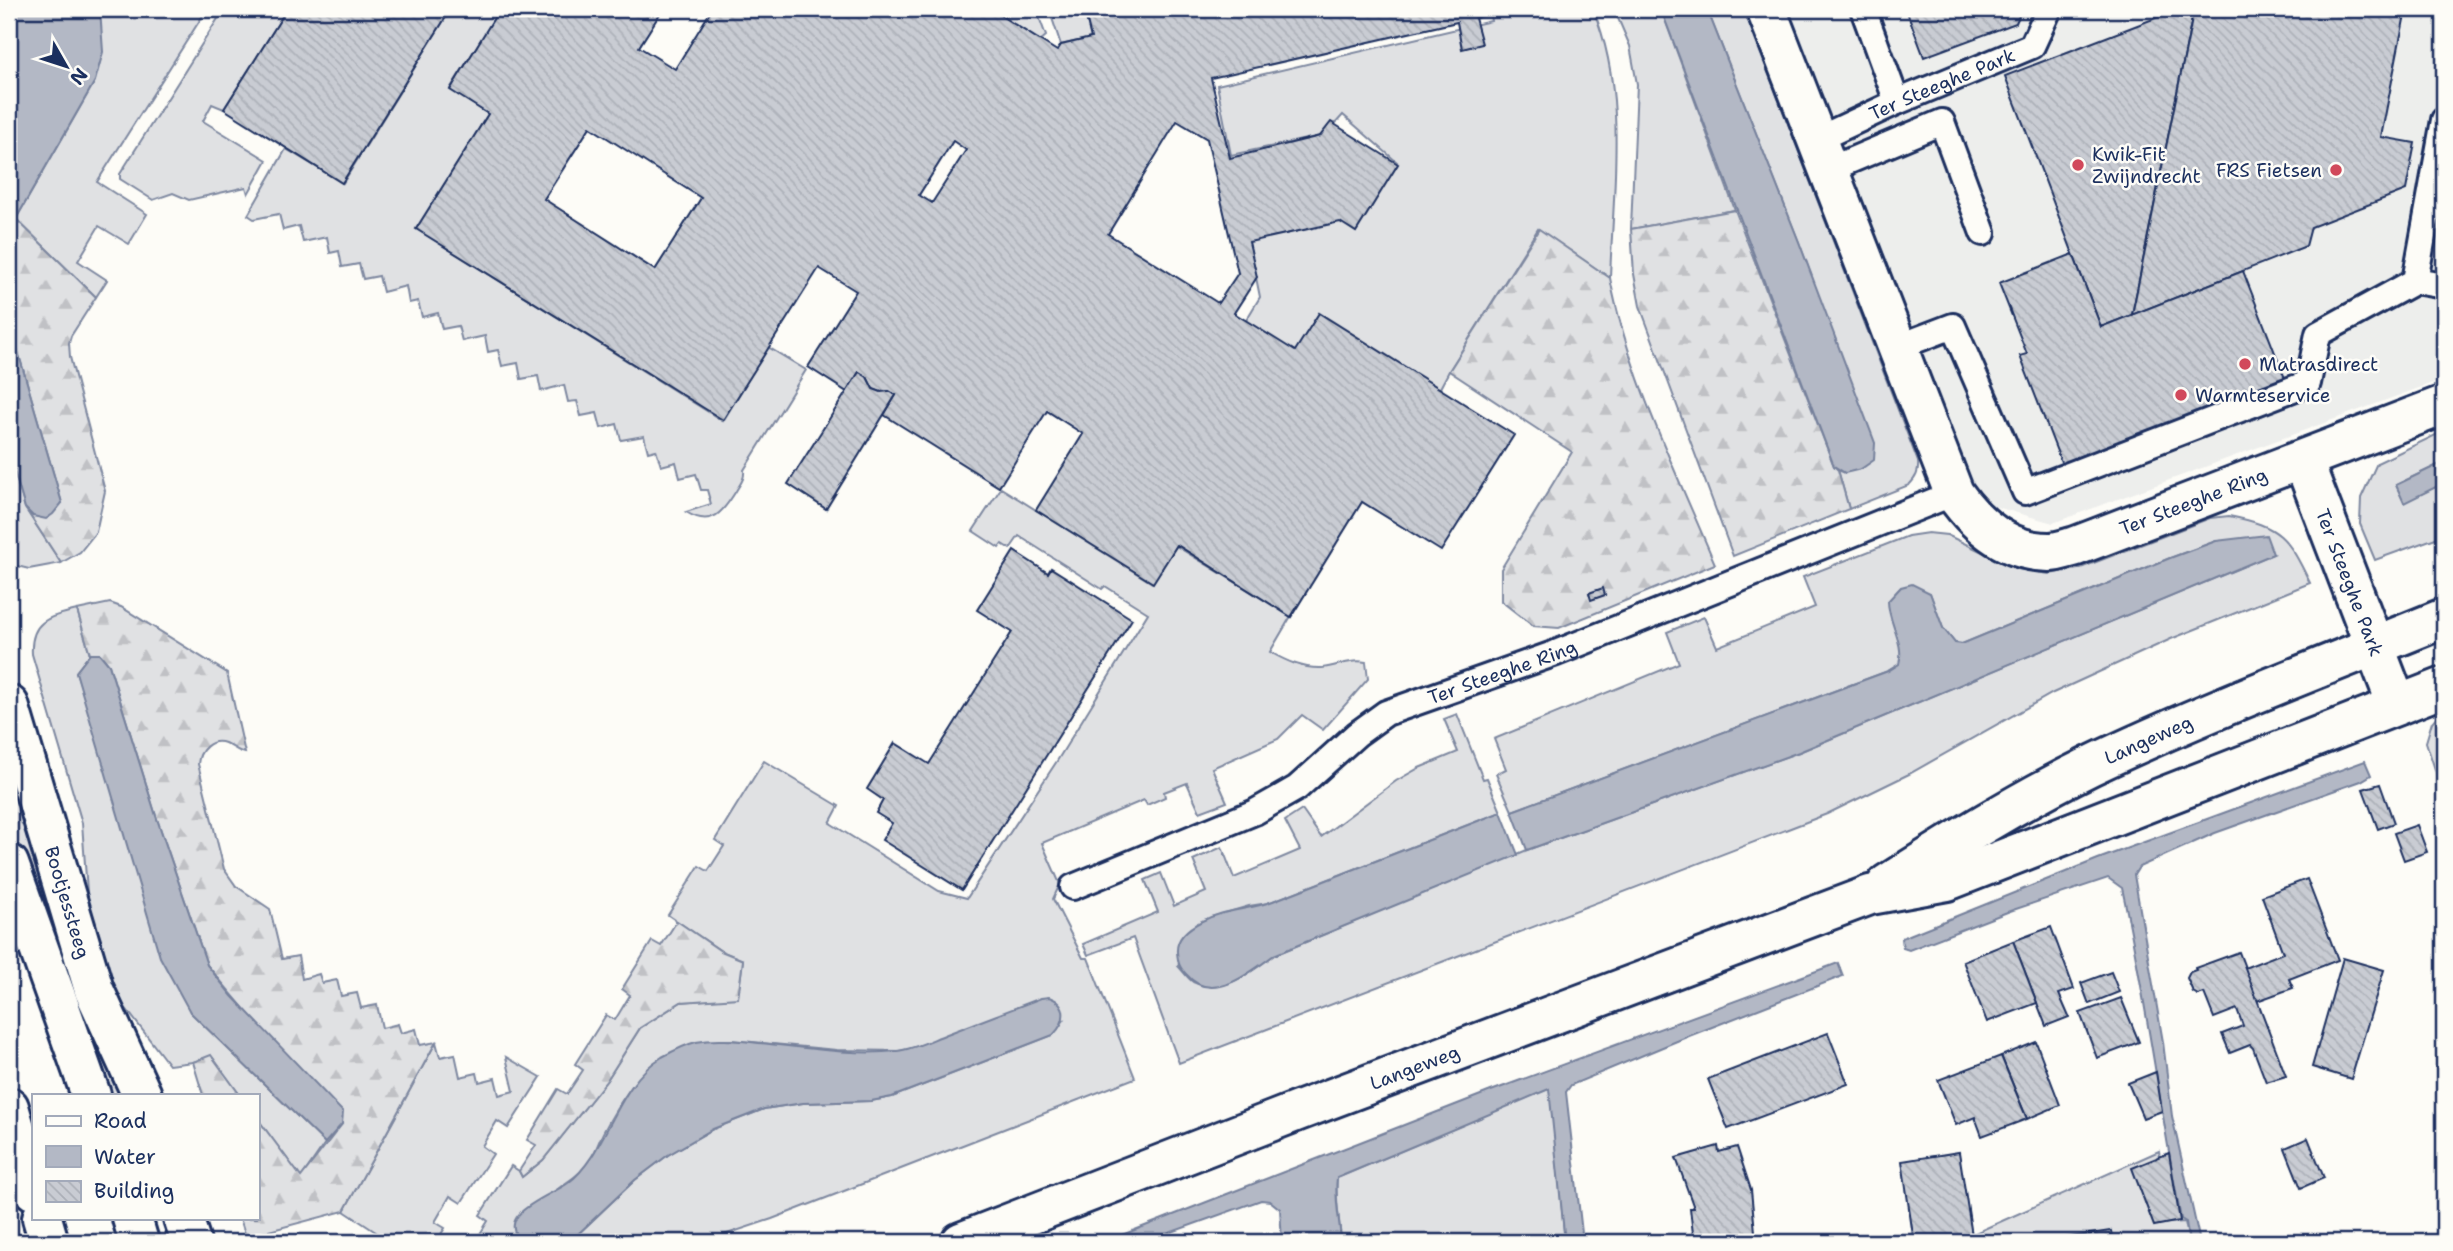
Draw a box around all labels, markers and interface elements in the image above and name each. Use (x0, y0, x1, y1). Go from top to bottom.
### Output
north arrow (32, 32, 102, 102)
street label: Ter Steeghe Park (1865, 42, 2019, 126)
text: N (64, 63, 93, 90)
place label: Kwik-Fit Zwijndrecht (2092, 142, 2201, 189)
marker: Kwik-Fit Zwijndrecht (2070, 157, 2086, 173)
place label: FRS Fietsen (2216, 158, 2322, 183)
marker: FRS Fietsen (2328, 162, 2344, 178)
place label: Matrasdirect (2259, 352, 2378, 377)
marker: Matrasdirect (2237, 356, 2253, 372)
place label: Warmteservice (2195, 383, 2330, 408)
marker: Warmteservice (2173, 387, 2189, 403)
street label: Ter Steeghe Ring (2116, 461, 2271, 541)
street label: Ter Steeghe Park (2310, 505, 2390, 660)
street label: Ter Steeghe Ring (1424, 634, 1580, 710)
street label: Langeweg (2100, 709, 2196, 770)
street label: Bootjessteeg (39, 843, 96, 962)
street label: Langeweg (1366, 1039, 1463, 1095)
legend (32, 1094, 259, 1220)
text: Road (94, 1107, 147, 1135)
text: Water (94, 1143, 156, 1171)
text: Building (94, 1177, 174, 1205)

